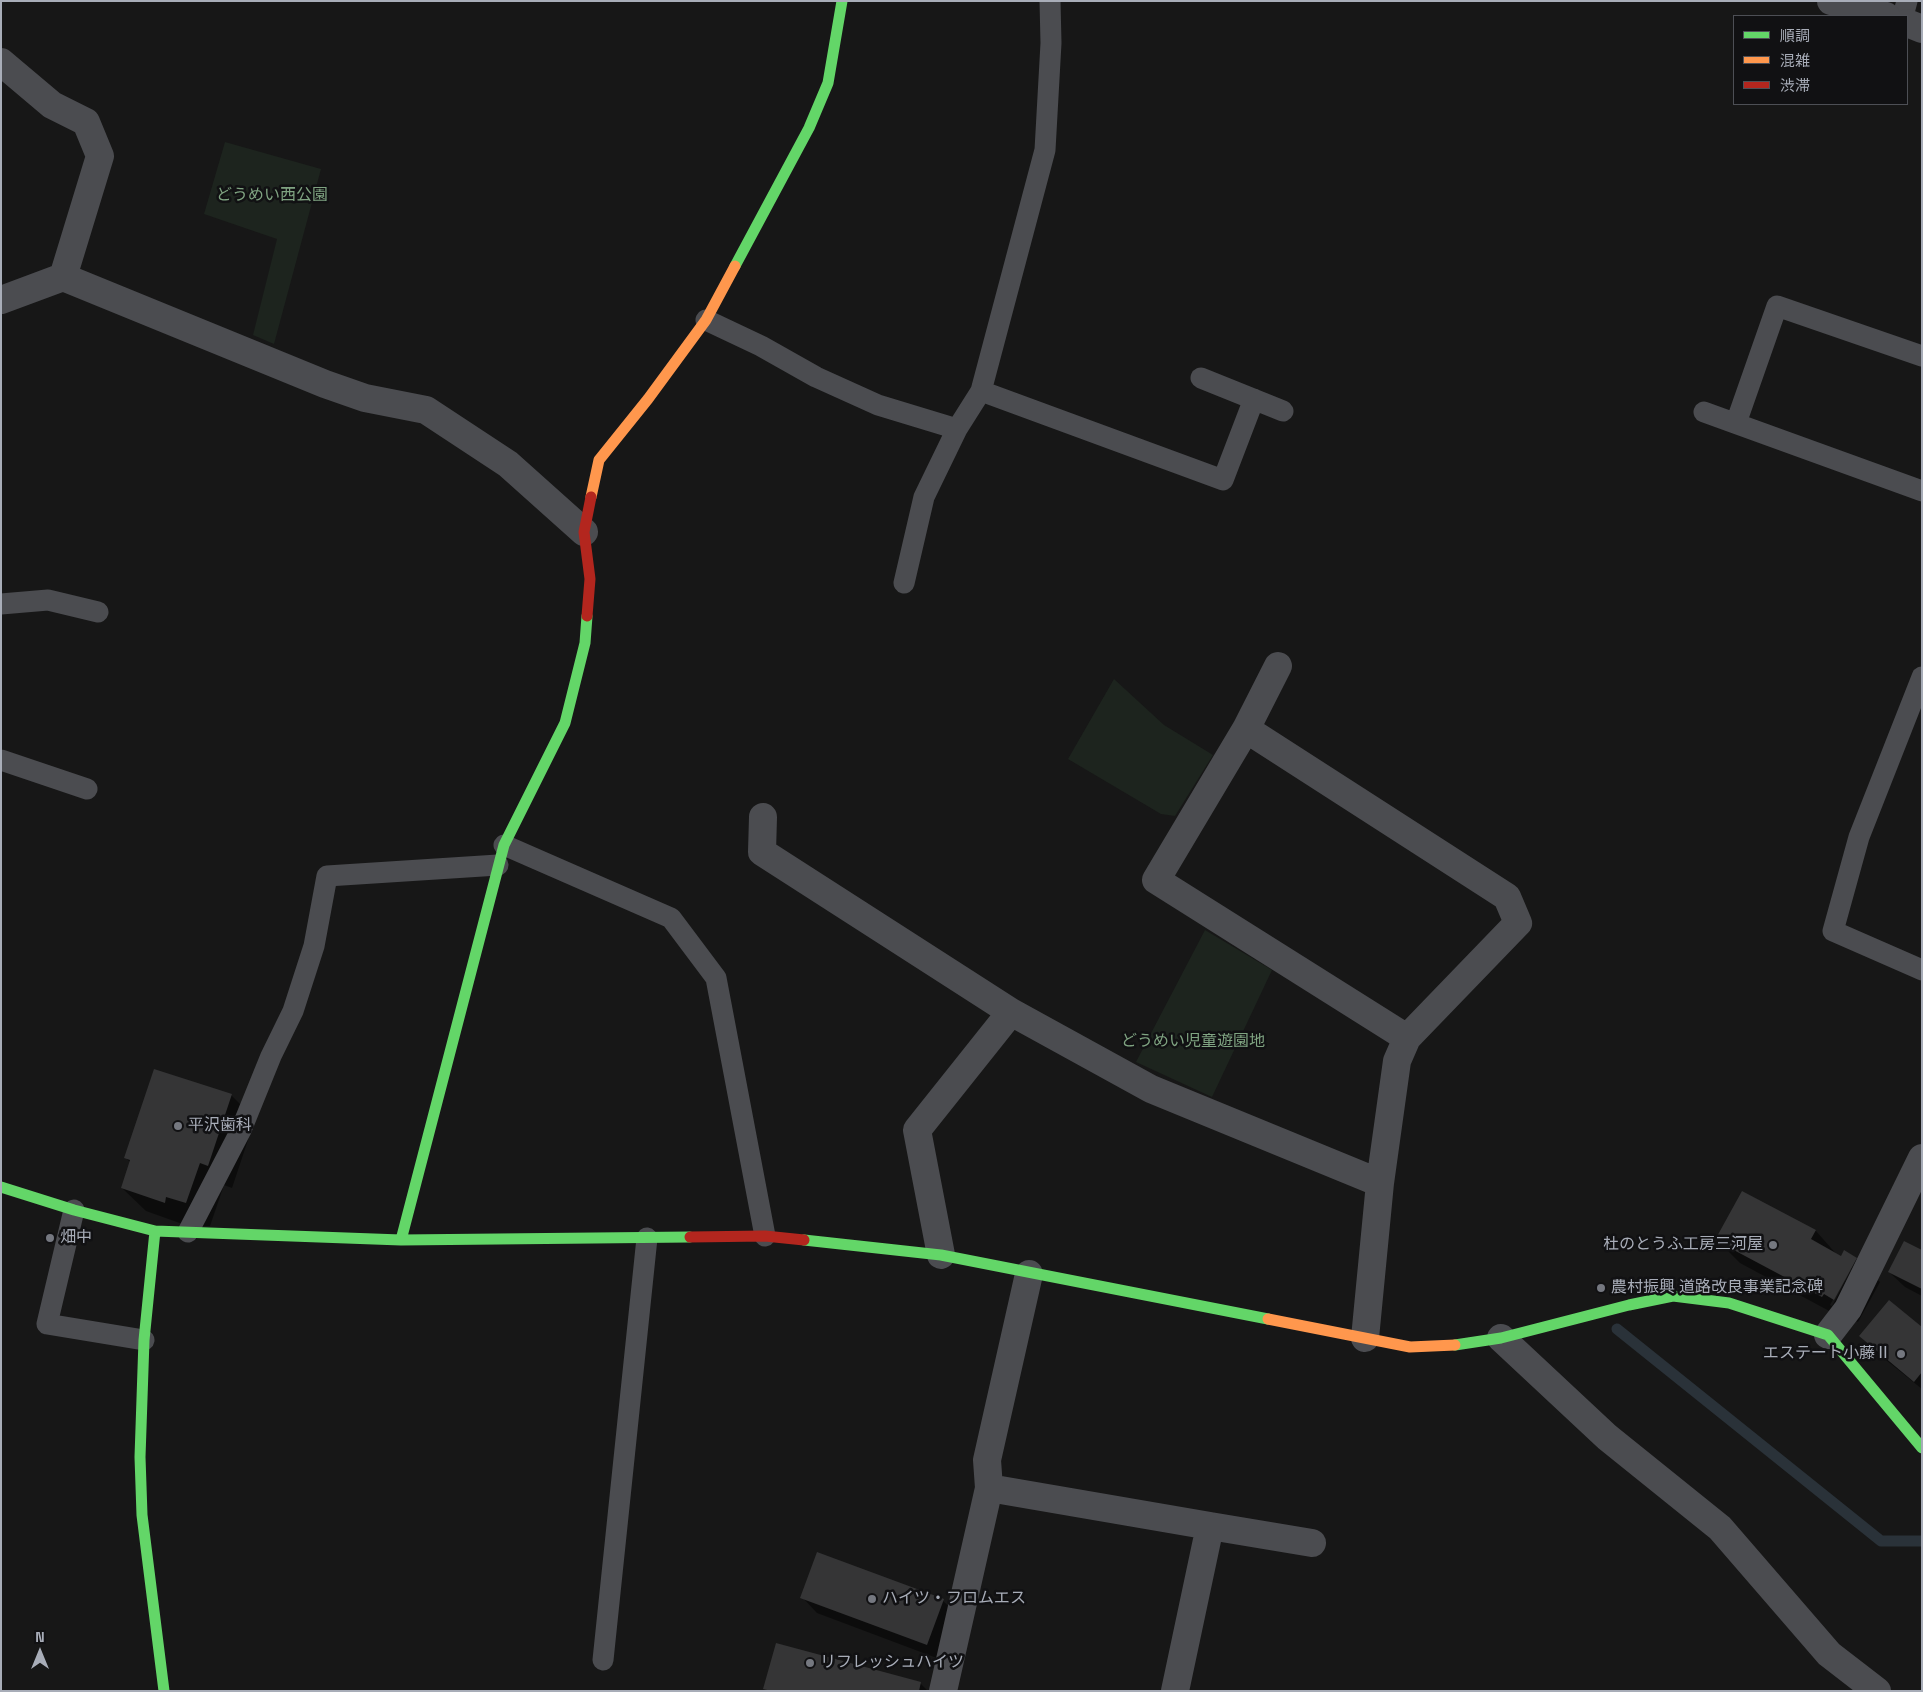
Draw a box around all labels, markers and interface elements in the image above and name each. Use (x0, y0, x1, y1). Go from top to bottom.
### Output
legend (1733, 15, 1908, 105)
text: 順調 (1780, 26, 1810, 45)
text: 混雑 (1780, 51, 1810, 70)
text: 渋滞 (1780, 76, 1810, 95)
park label: どうめい西公園 (216, 186, 328, 206)
park label: どうめい児童遊園地 (1121, 1032, 1265, 1052)
place label: 平沢歯科 (188, 1116, 252, 1136)
marker: 平沢歯科 (172, 1120, 184, 1132)
place label: 畑中 (60, 1228, 92, 1248)
marker: 畑中 (44, 1232, 56, 1244)
place label: 杜のとうふ工房三河屋 (1603, 1235, 1763, 1255)
marker: 杜のとうふ工房三河屋 (1767, 1239, 1779, 1251)
place label: 農村振興 道路改良事業記念碑 (1611, 1278, 1823, 1298)
marker: 農村振興 道路改良事業記念碑 (1595, 1282, 1607, 1294)
place label: エステート小藤Ⅱ (1763, 1344, 1891, 1364)
marker: エステート小藤Ⅱ (1895, 1348, 1907, 1360)
place label: ハイツ・フロムエス (882, 1589, 1026, 1609)
marker: ハイツ・フロムエス (866, 1593, 878, 1605)
north arrow (15, 1627, 65, 1677)
text: N (35, 1628, 45, 1646)
place label: リフレッシュハイツ (820, 1653, 964, 1673)
marker: リフレッシュハイツ (804, 1657, 816, 1669)

